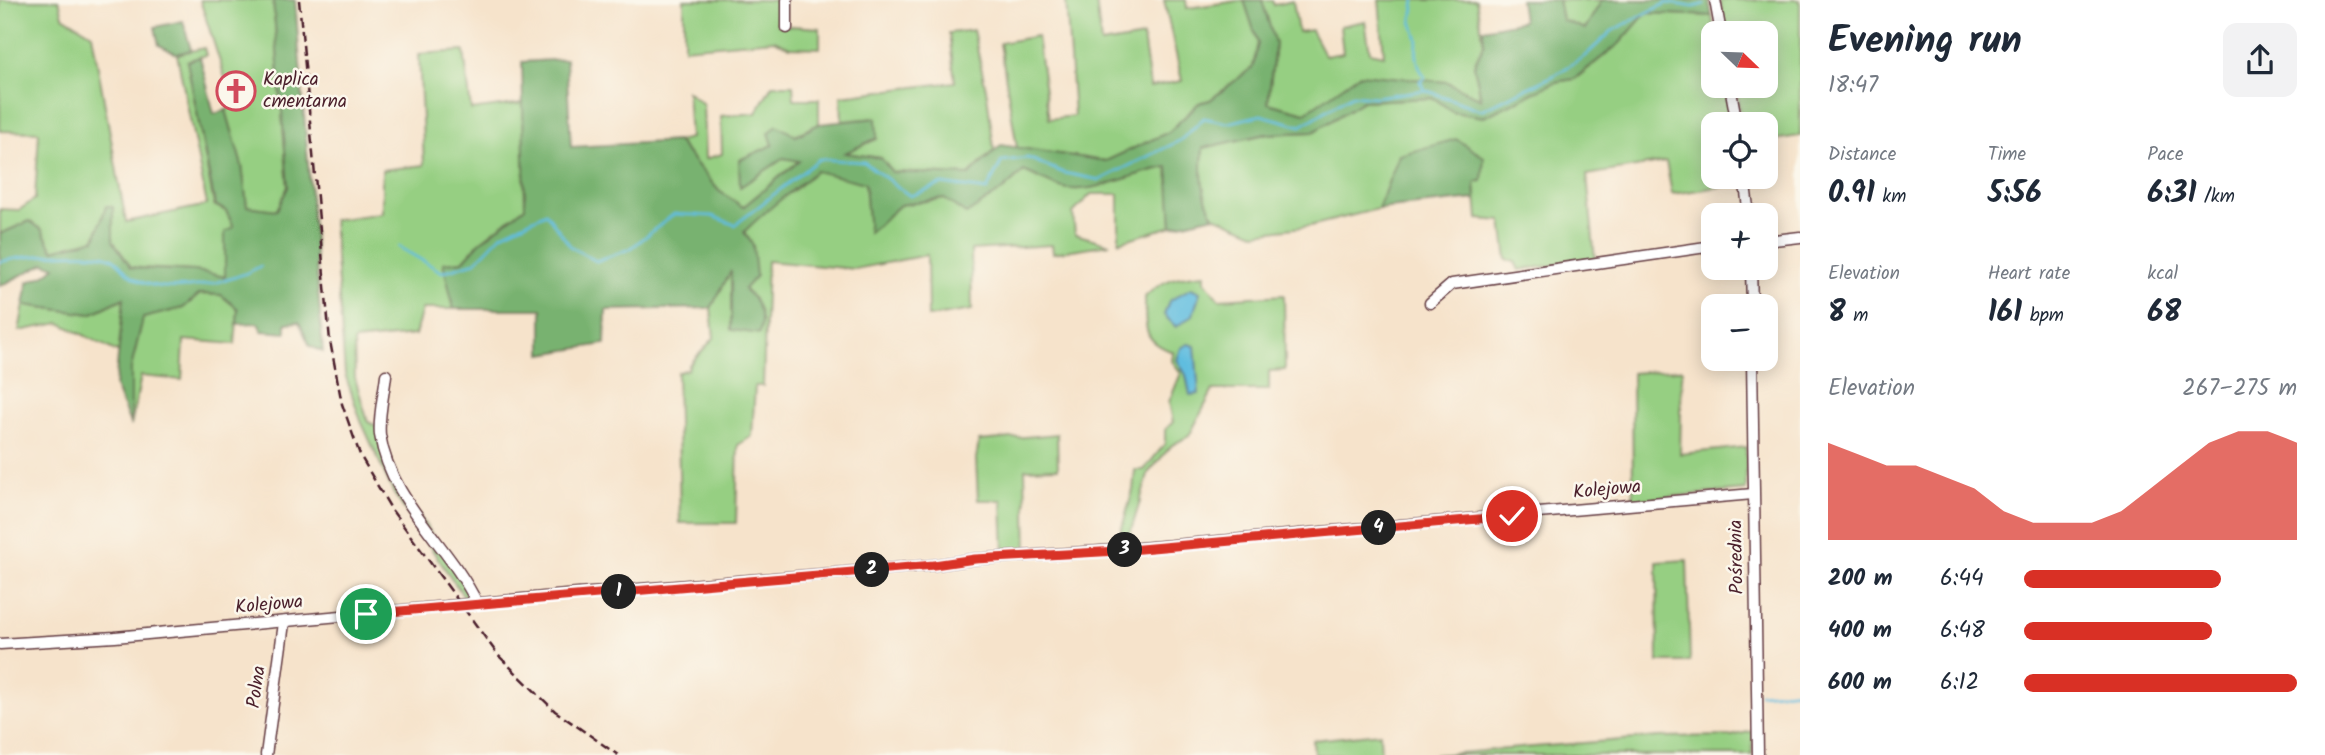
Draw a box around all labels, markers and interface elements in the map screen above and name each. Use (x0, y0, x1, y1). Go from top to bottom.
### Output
text: Evening run (1828, 12, 2022, 72)
north arrow (1701, 21, 1778, 98)
map controls (1701, 21, 1778, 371)
button: share (2223, 23, 2297, 97)
place label: Kaplica cmentarna (263, 65, 347, 117)
text: 18:47 (1828, 68, 1878, 104)
church icon: Kaplica cmentarna (215, 70, 257, 112)
button: locate (1701, 112, 1778, 189)
text: Distance (1828, 140, 1896, 170)
text: Time (1988, 140, 2026, 170)
text: Pace (2147, 140, 2184, 170)
text: 0.91 (1828, 170, 1875, 218)
text: 5:56 (1988, 170, 2042, 218)
text: 6:31 (2147, 170, 2196, 218)
text: km (1875, 182, 1906, 212)
text: /km (2196, 182, 2235, 212)
button: + (1701, 203, 1778, 280)
text: Elevation (1828, 259, 1900, 289)
text: Heart rate (1988, 259, 2070, 289)
text: kcal (2147, 259, 2178, 289)
text: 8 (1828, 289, 1846, 337)
text: 161 (1988, 289, 2022, 337)
text: 68 (2147, 289, 2181, 337)
button: − (1701, 294, 1778, 371)
text: m (1846, 301, 1868, 331)
text: bpm (2022, 301, 2064, 331)
text: Elevation (1828, 371, 1915, 407)
text: 267–275 m (2182, 371, 2297, 407)
street label: Kolejowa (1572, 472, 1642, 508)
pin (1482, 486, 1542, 546)
icon: check (1493, 497, 1531, 535)
pin: 4 (1362, 510, 1396, 546)
text: 4 (1373, 512, 1384, 542)
street label: Pośrednia (1721, 519, 1753, 595)
pin: 3 (1108, 532, 1142, 568)
text: 3 (1119, 534, 1130, 564)
pin: 2 (854, 552, 890, 588)
text: 2 (866, 554, 877, 584)
text: 200 m (1828, 561, 1893, 597)
text: 6:44 (1940, 561, 1984, 597)
pin: 1 (602, 574, 636, 610)
text: 1 (616, 576, 621, 606)
pin (336, 584, 396, 644)
street label: Kolejowa (234, 587, 304, 623)
icon: arrive (347, 595, 385, 633)
text: 400 m (1828, 613, 1892, 649)
text: 6:48 (1940, 613, 1985, 649)
street label: Polna (239, 664, 275, 710)
text: 600 m (1828, 665, 1892, 701)
text: 6:12 (1940, 665, 1979, 701)

